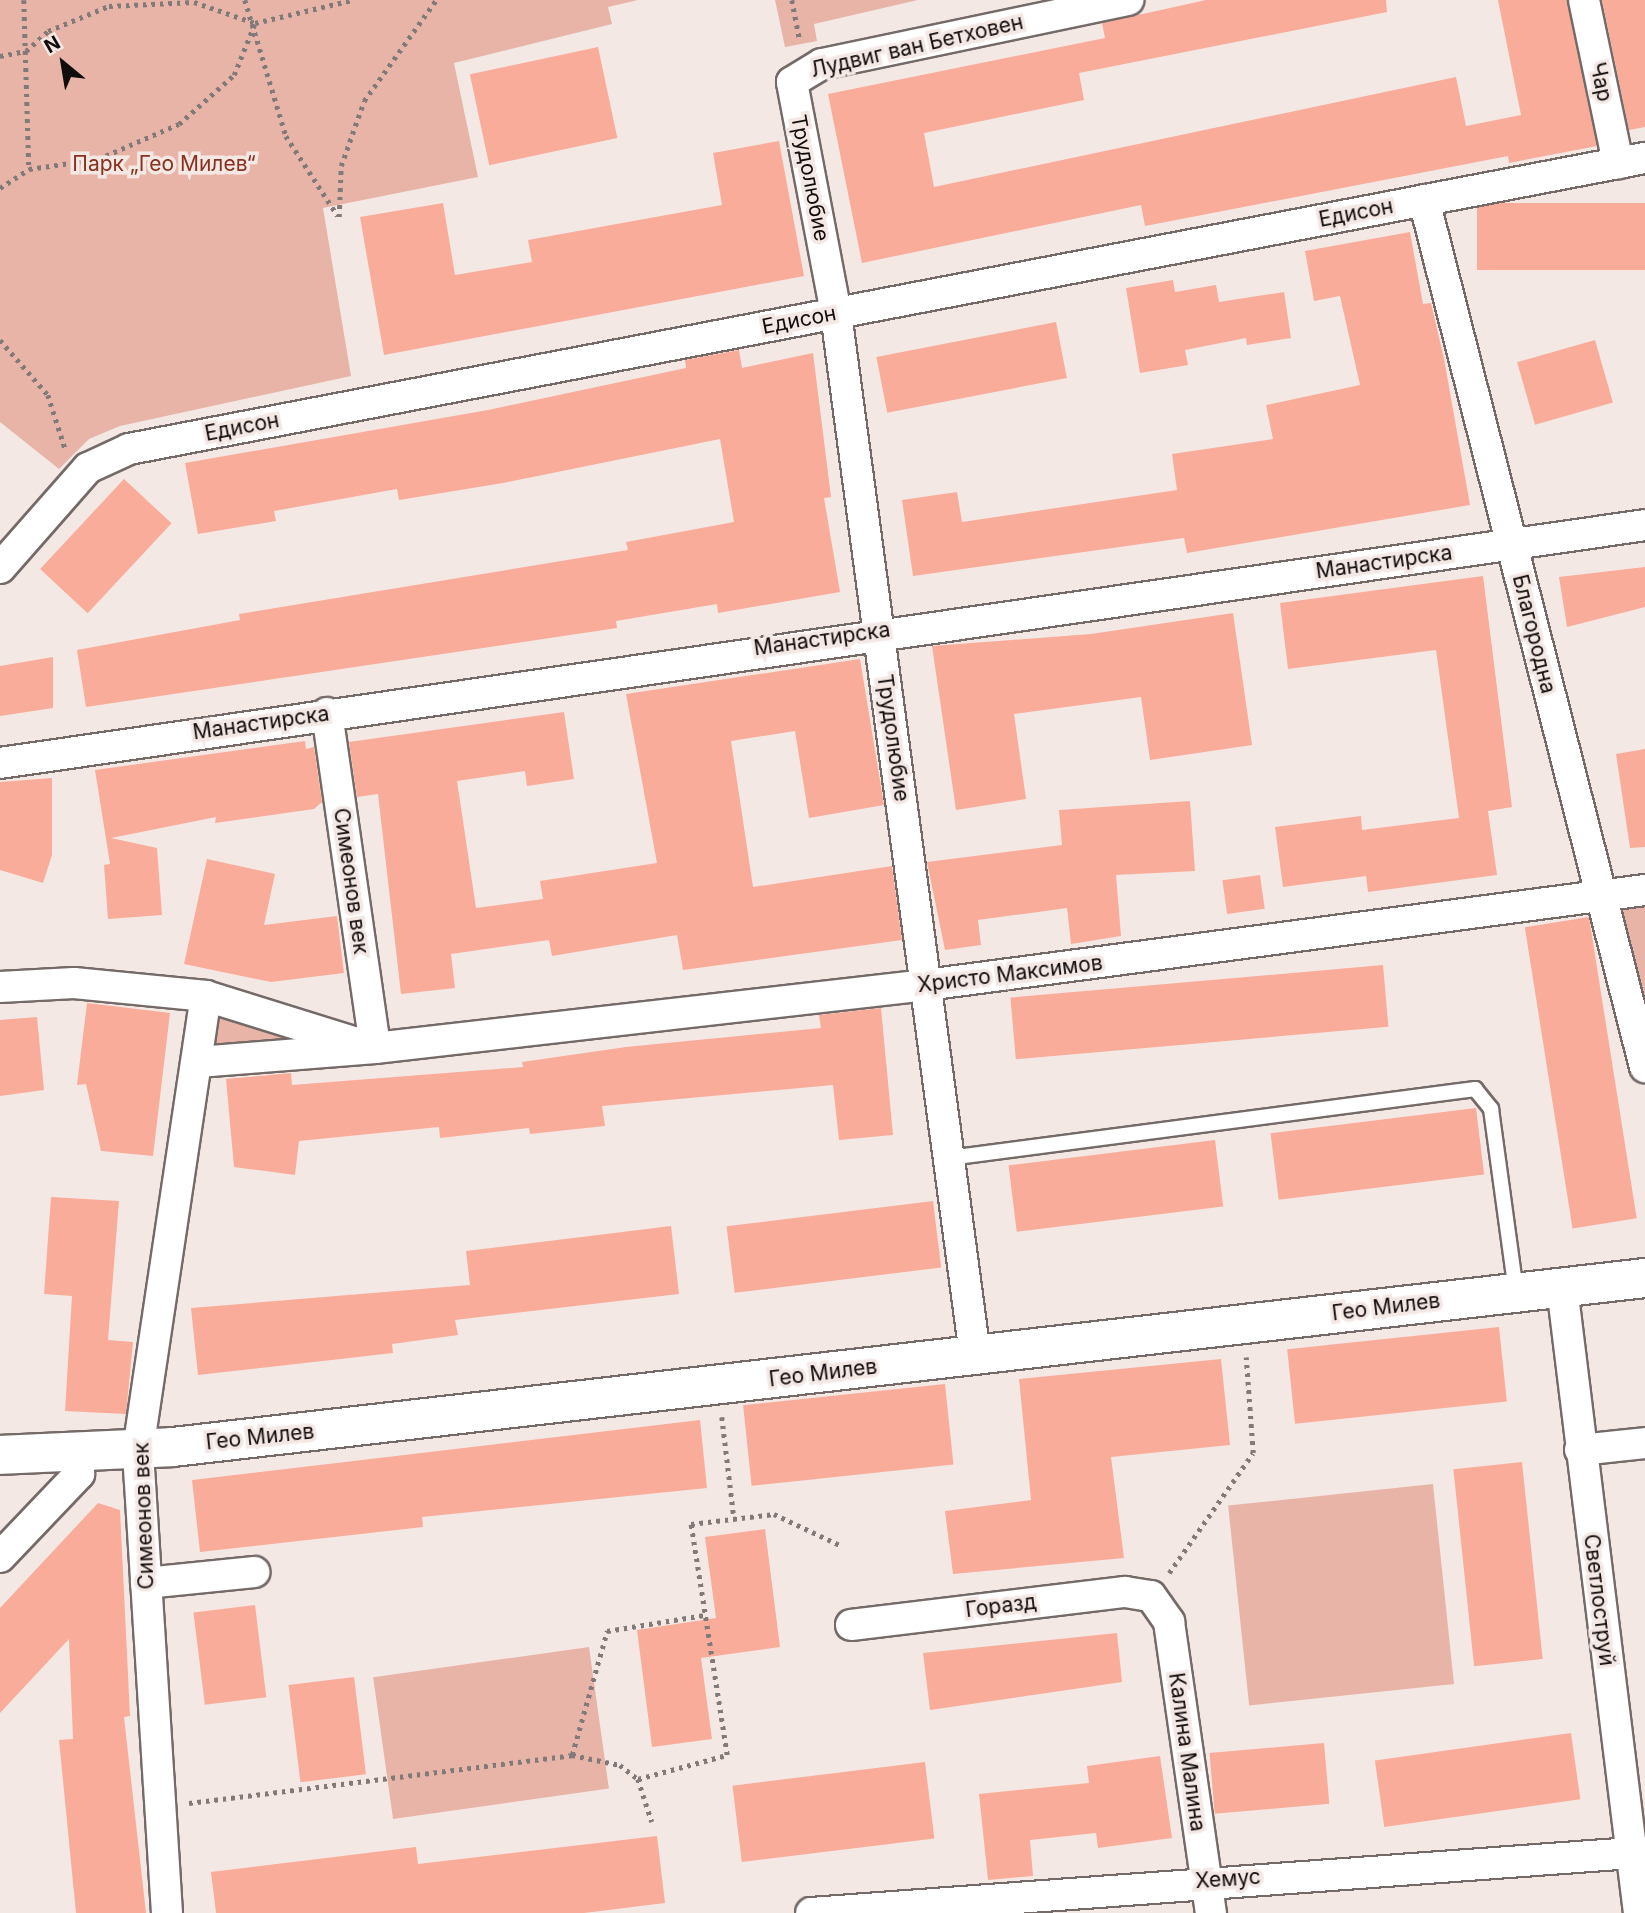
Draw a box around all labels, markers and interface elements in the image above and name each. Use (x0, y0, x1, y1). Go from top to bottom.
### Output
street label: Лудвиг ван Бетховен (808, 9, 1026, 83)
north arrow (28, 28, 98, 98)
text: N (40, 31, 64, 58)
street label: Чар (1585, 60, 1617, 104)
street label: Трудолюбие (785, 113, 835, 243)
park label: Парк „Гео Милев“ (72, 151, 256, 177)
street label: Едисон (1317, 193, 1395, 233)
street label: Едисон (760, 300, 838, 340)
street label: Едисон (203, 407, 281, 447)
street label: Манастирска (1314, 540, 1454, 584)
street label: Благородна (1507, 572, 1561, 696)
street label: Манастирска (752, 617, 892, 661)
street label: Трудолюбие (872, 673, 914, 803)
street label: Манастирска (191, 701, 331, 745)
street label: Симеонов век (328, 806, 374, 956)
street label: Христо Максимов (916, 950, 1104, 998)
street label: Гео Милев (1330, 1288, 1442, 1326)
street label: Гео Милев (767, 1354, 879, 1392)
street label: Гео Милев (205, 1419, 315, 1455)
street label: Симеонов век (129, 1442, 159, 1590)
street label: Светлоструй (1578, 1533, 1620, 1667)
street label: Горазд (964, 1589, 1038, 1623)
street label: Калина Малина (1163, 1671, 1211, 1833)
street label: Хемус (1194, 1864, 1262, 1894)

